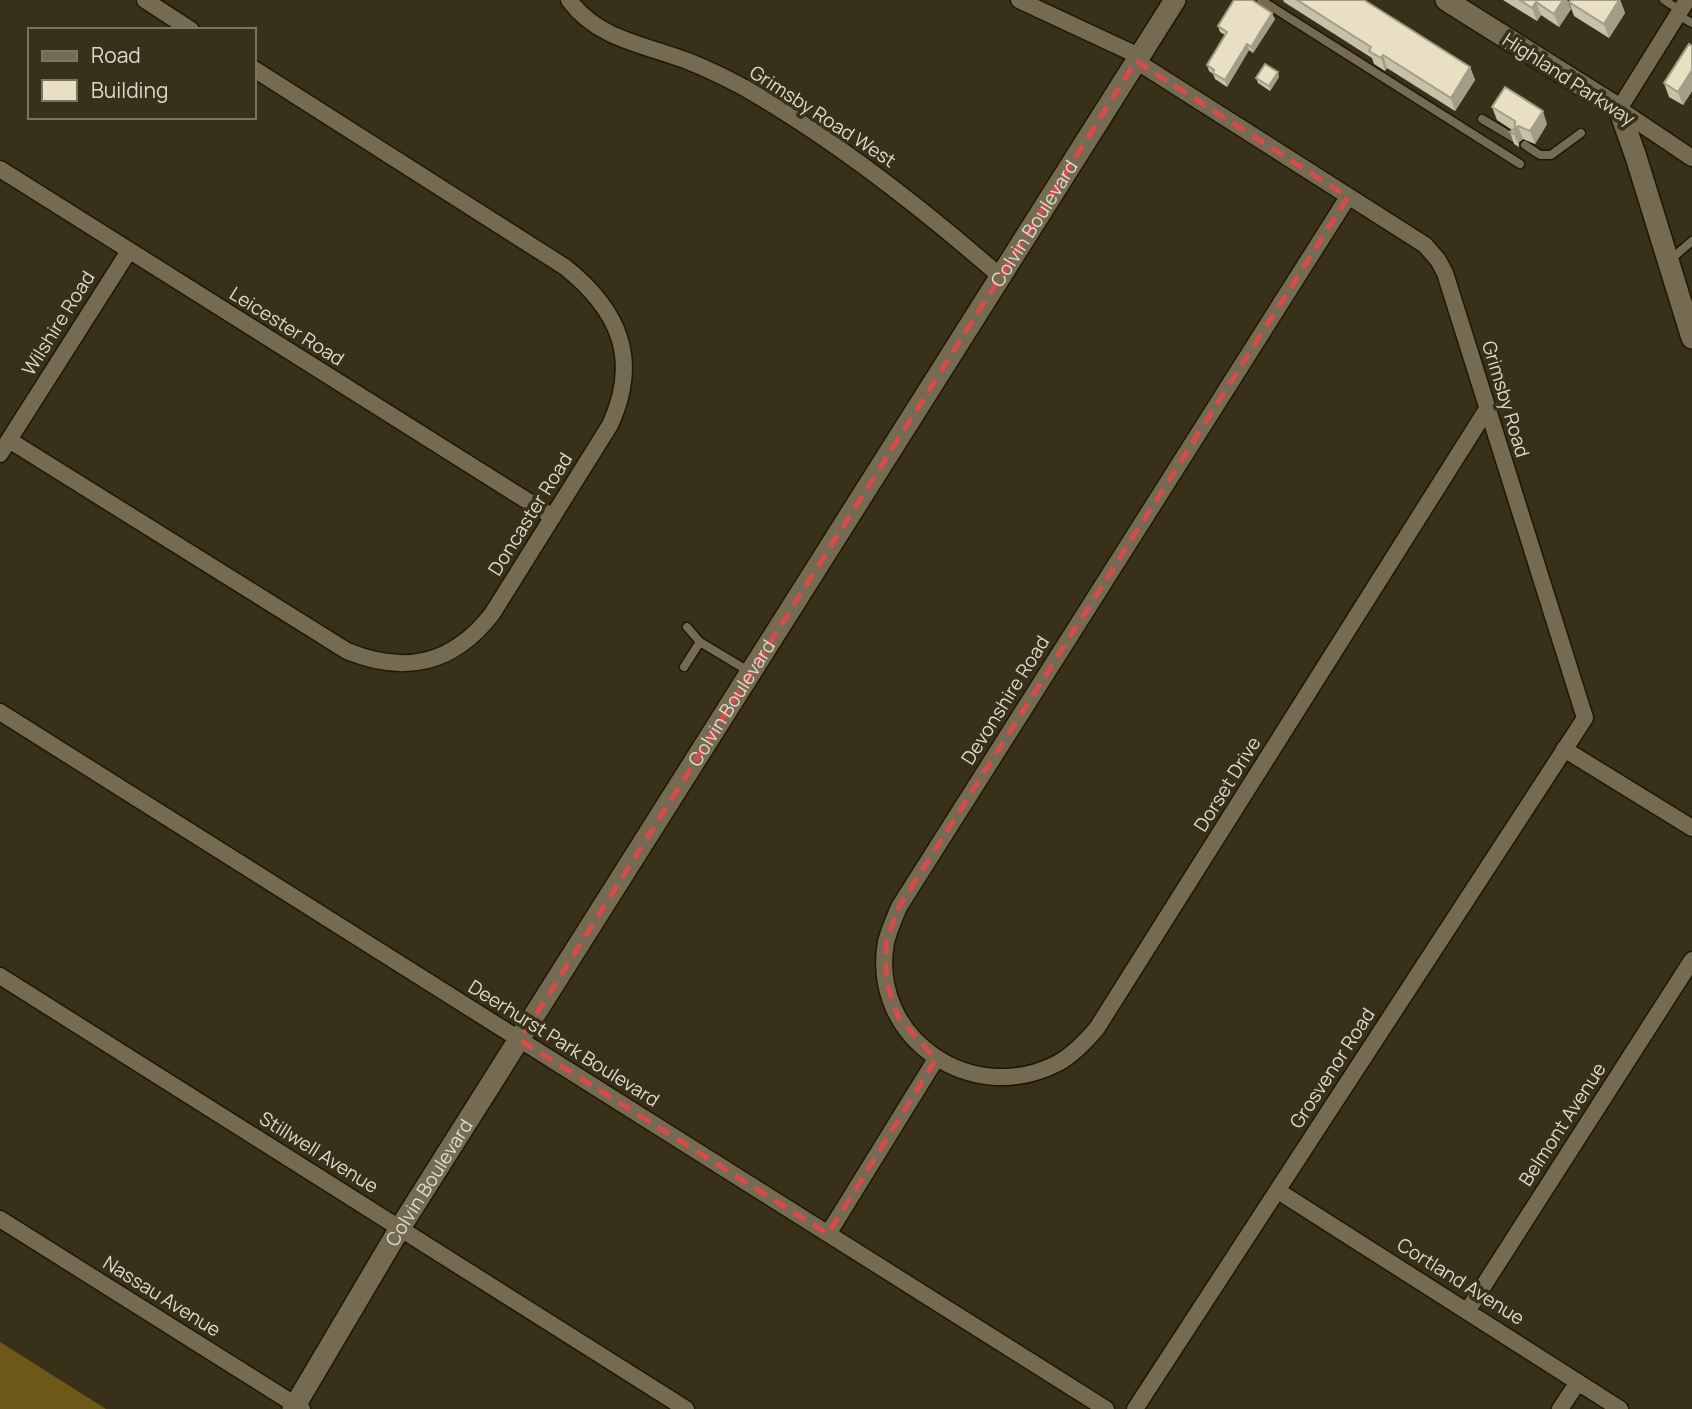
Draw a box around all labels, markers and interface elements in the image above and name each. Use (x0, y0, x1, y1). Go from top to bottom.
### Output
street label: Highland Parkway (1498, 26, 1640, 132)
legend (28, 28, 256, 119)
text: Road (91, 41, 141, 69)
street label: Grimsby Road West (745, 59, 901, 173)
text: Building (91, 76, 168, 104)
street label: Colvin Boulevard (984, 155, 1084, 292)
street label: Wilshire Road (16, 266, 100, 380)
street label: Leicester Road (225, 280, 349, 372)
street label: Grimsby Road (1476, 338, 1536, 460)
street label: Doncaster Road (482, 448, 578, 580)
street label: Devonshire Road (955, 631, 1055, 769)
street label: Colvin Boulevard (681, 635, 781, 772)
street label: Dorset Drive (1188, 732, 1266, 836)
street label: Deerhurst Park Boulevard (463, 973, 665, 1113)
street label: Grosvenor Road (1283, 1003, 1381, 1133)
street label: Belmont Avenue (1512, 1057, 1612, 1191)
street label: Stillwell Avenue (255, 1105, 383, 1199)
street label: Colvin Boulevard (379, 1114, 478, 1251)
street label: Cortland Avenue (1392, 1231, 1530, 1331)
street label: Nassau Avenue (98, 1249, 226, 1343)

